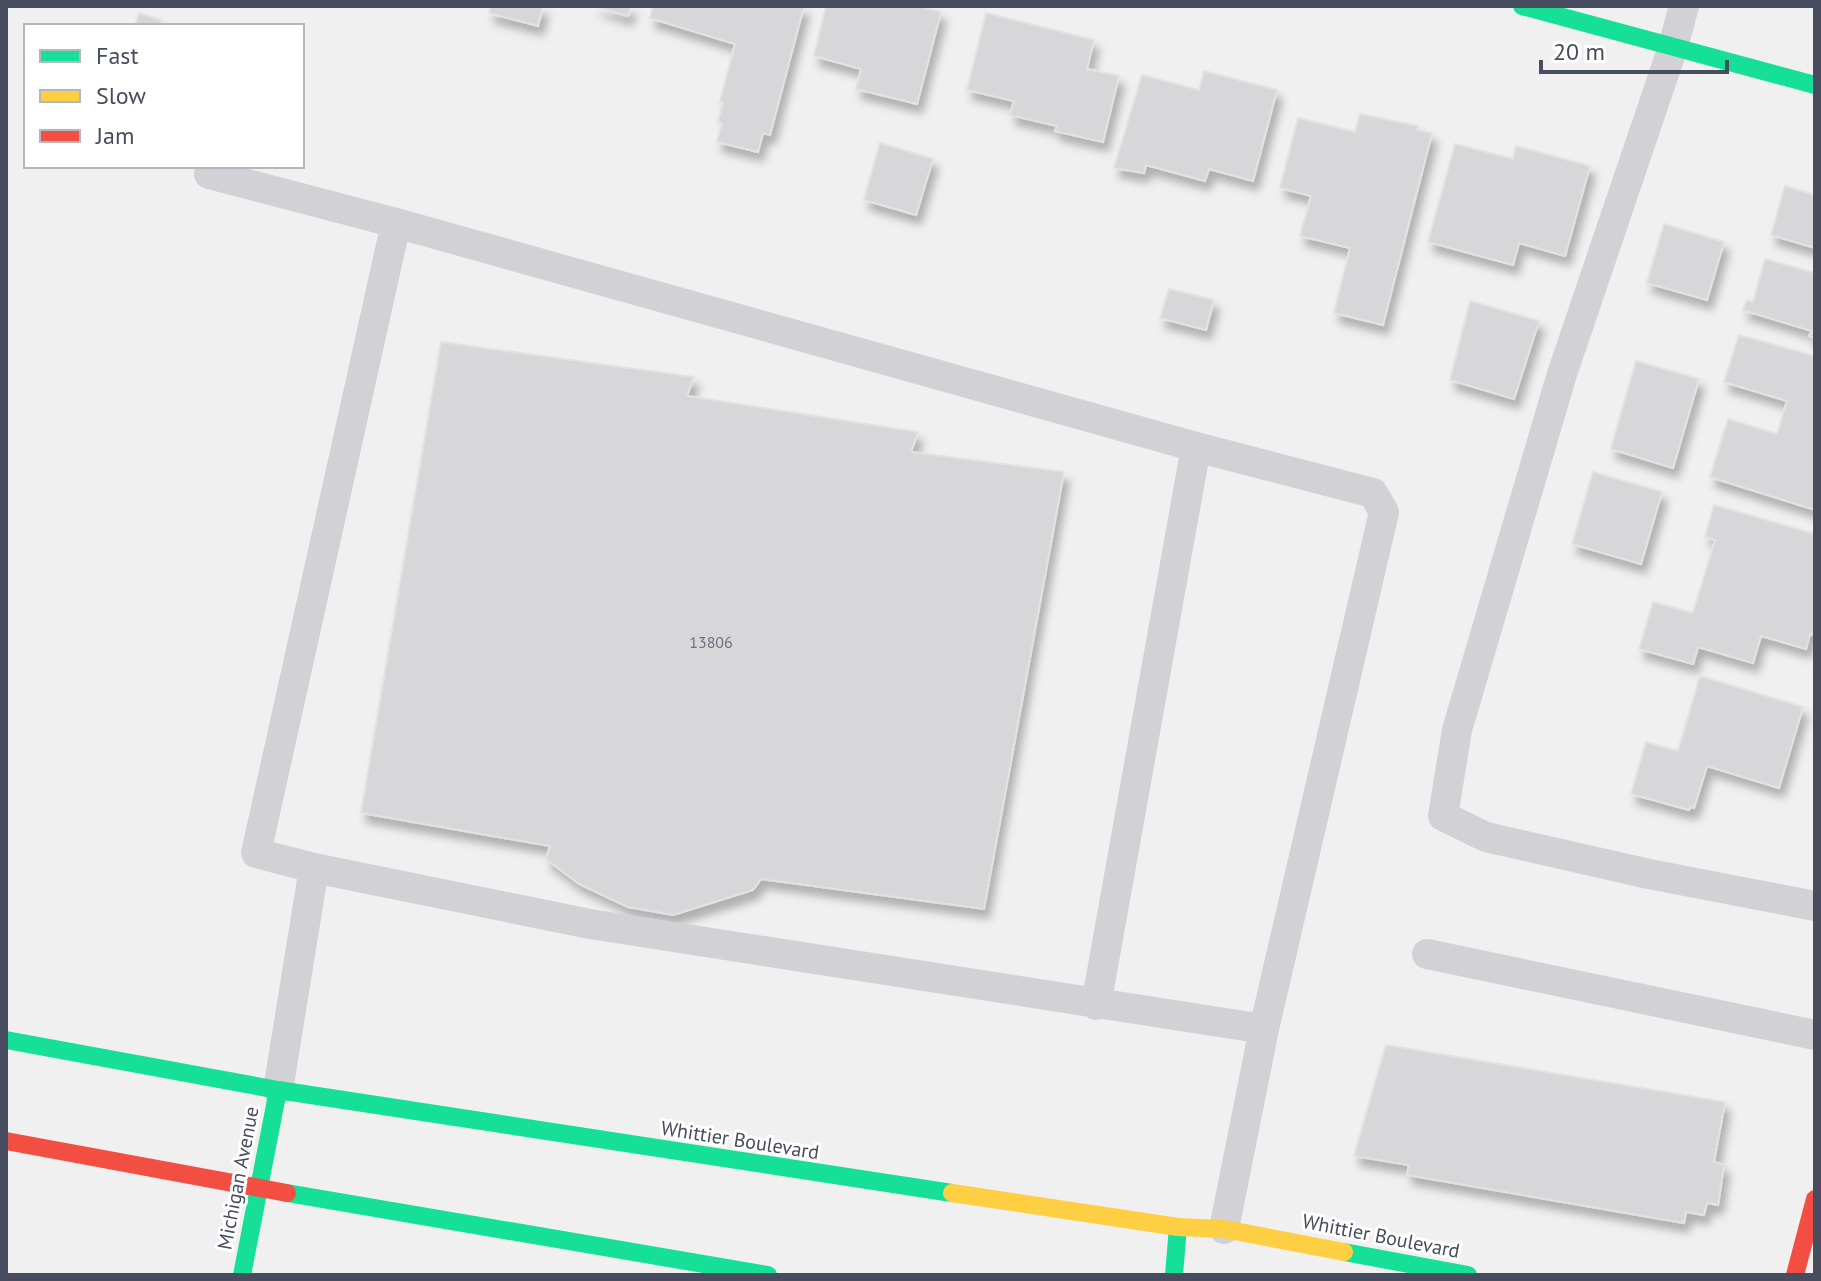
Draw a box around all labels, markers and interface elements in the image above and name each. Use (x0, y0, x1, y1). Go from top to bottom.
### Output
legend (24, 24, 304, 168)
scale bar (1541, 24, 1727, 74)
text: 20 m (1553, 36, 1605, 67)
text: Fast (96, 40, 139, 71)
text: Slow (96, 80, 146, 111)
text: Jam (95, 120, 134, 151)
house number: 13806 (689, 632, 733, 652)
street label: Michigan Avenue (211, 1104, 265, 1252)
street label: Whittier Boulevard (659, 1115, 821, 1165)
street label: Whittier Boulevard (1300, 1208, 1462, 1264)

